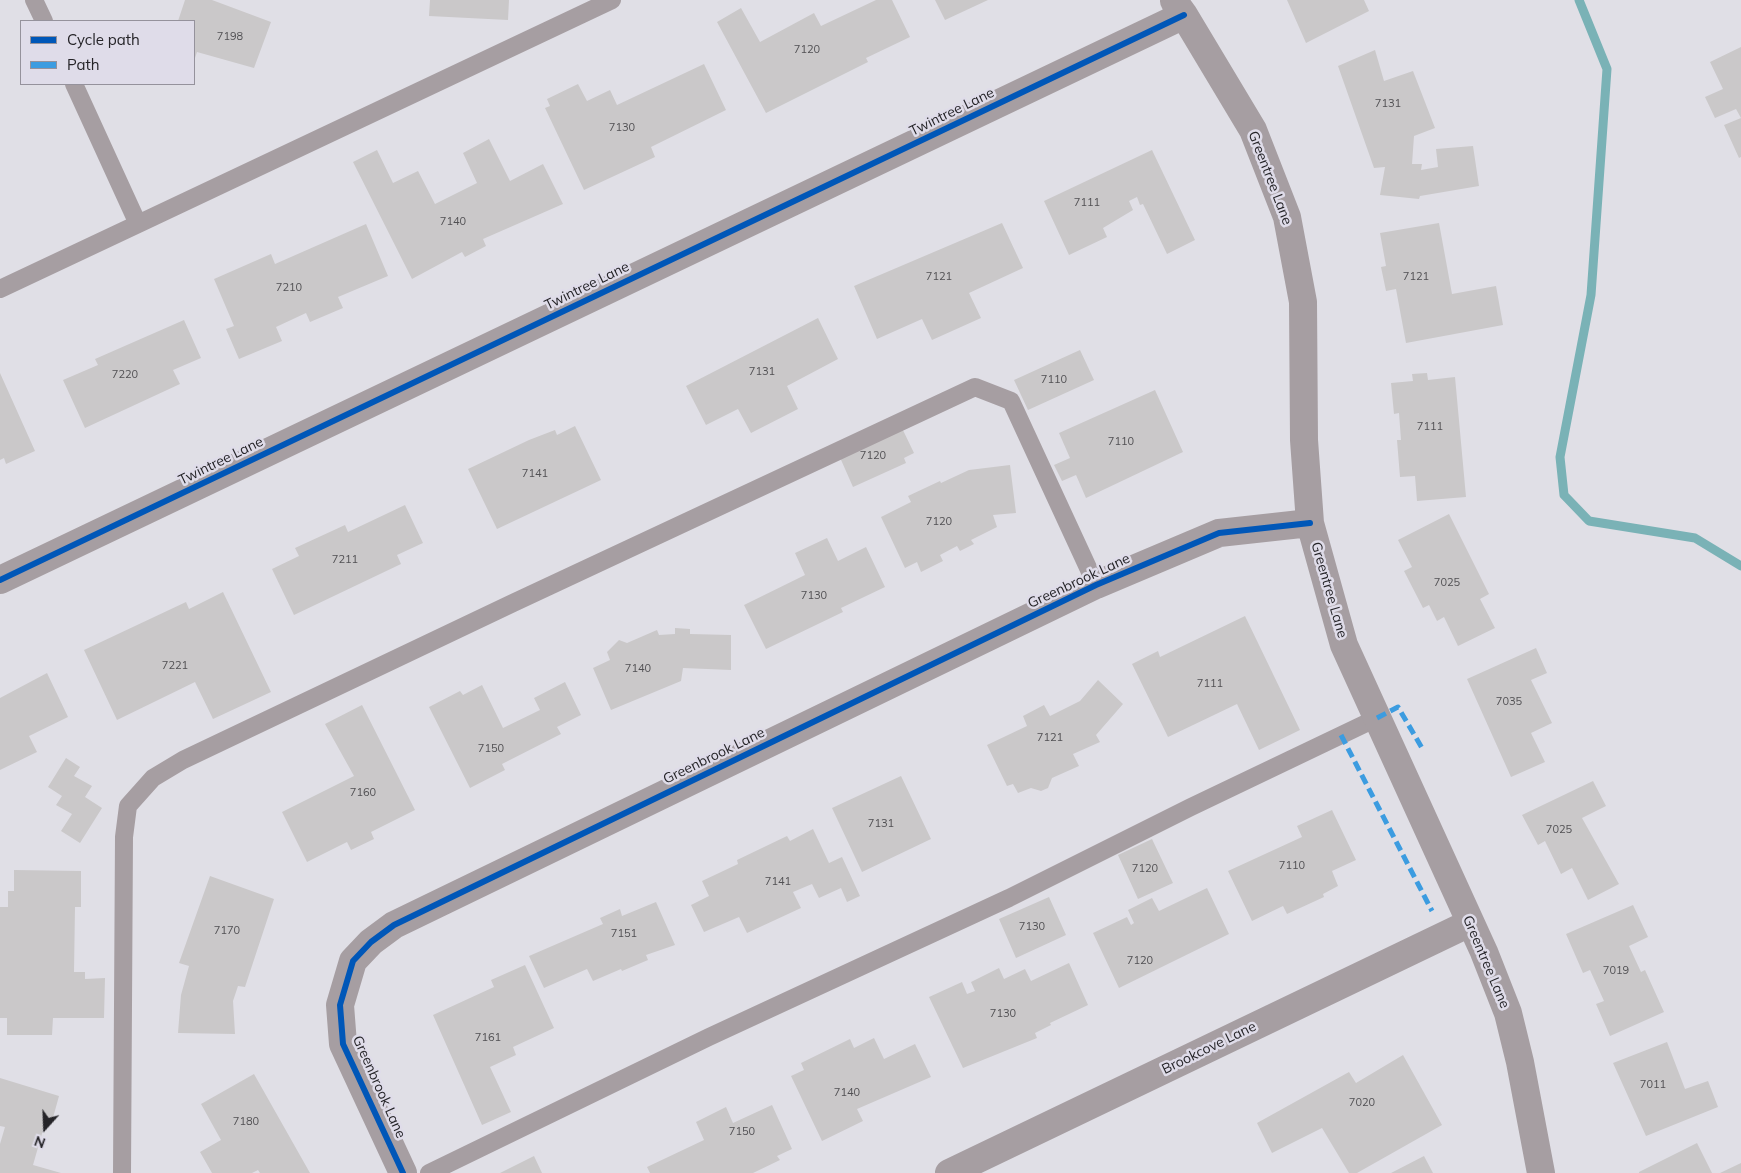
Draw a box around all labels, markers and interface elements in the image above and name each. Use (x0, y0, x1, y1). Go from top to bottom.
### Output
legend (20, 20, 195, 85)
text: Cycle path (67, 30, 140, 49)
house number: 7198 (217, 30, 243, 44)
house number: 7120 (794, 43, 820, 57)
text: Path (67, 55, 99, 74)
street label: Twintree Lane (907, 84, 997, 140)
house number: 7131 (1375, 97, 1401, 111)
house number: 7130 (609, 121, 635, 135)
street label: Greentree Lane (1244, 129, 1296, 227)
house number: 7111 (1074, 196, 1100, 210)
house number: 7140 (440, 215, 466, 229)
street label: Twintree Lane (542, 258, 632, 314)
house number: 7121 (926, 270, 952, 284)
house number: 7121 (1403, 270, 1429, 284)
house number: 7210 (276, 281, 302, 295)
house number: 7131 (749, 365, 775, 379)
house number: 7220 (112, 368, 138, 382)
house number: 7110 (1041, 373, 1067, 387)
house number: 7111 (1417, 420, 1443, 434)
street label: Twintree Lane (176, 433, 266, 489)
house number: 7110 (1108, 435, 1134, 449)
house number: 7120 (860, 449, 886, 463)
house number: 7141 (522, 467, 548, 481)
house number: 7120 (926, 515, 952, 529)
street label: Greentree Lane (1307, 540, 1351, 640)
street label: Greenbrook Lane (1025, 550, 1133, 612)
house number: 7211 (332, 553, 358, 567)
house number: 7025 (1434, 576, 1460, 590)
house number: 7130 (801, 589, 827, 603)
house number: 7221 (162, 659, 188, 673)
house number: 7140 (625, 662, 651, 676)
house number: 7111 (1197, 677, 1223, 691)
house number: 7035 (1496, 695, 1522, 709)
street label: Greenbrook Lane (661, 724, 767, 788)
house number: 7121 (1037, 731, 1063, 745)
house number: 7150 (478, 742, 504, 756)
house number: 7160 (350, 786, 376, 800)
house number: 7131 (868, 817, 894, 831)
house number: 7025 (1546, 823, 1572, 837)
house number: 7110 (1279, 859, 1305, 873)
house number: 7120 (1132, 862, 1158, 876)
house number: 7141 (765, 875, 791, 889)
street label: Greentree Lane (1459, 913, 1513, 1011)
house number: 7130 (1019, 920, 1045, 934)
house number: 7170 (214, 924, 240, 938)
house number: 7151 (611, 927, 637, 941)
house number: 7120 (1127, 954, 1153, 968)
house number: 7019 (1603, 964, 1629, 978)
house number: 7130 (990, 1007, 1016, 1021)
street label: Brookcove Lane (1159, 1018, 1259, 1078)
house number: 7161 (475, 1031, 501, 1045)
street label: Greenbrook Lane (349, 1033, 409, 1141)
house number: 7011 (1640, 1078, 1666, 1092)
house number: 7140 (834, 1086, 860, 1100)
house number: 7020 (1349, 1096, 1375, 1110)
north arrow (20, 1103, 70, 1153)
house number: 7180 (233, 1115, 259, 1129)
house number: 7150 (729, 1125, 755, 1139)
text: N (32, 1132, 48, 1152)

